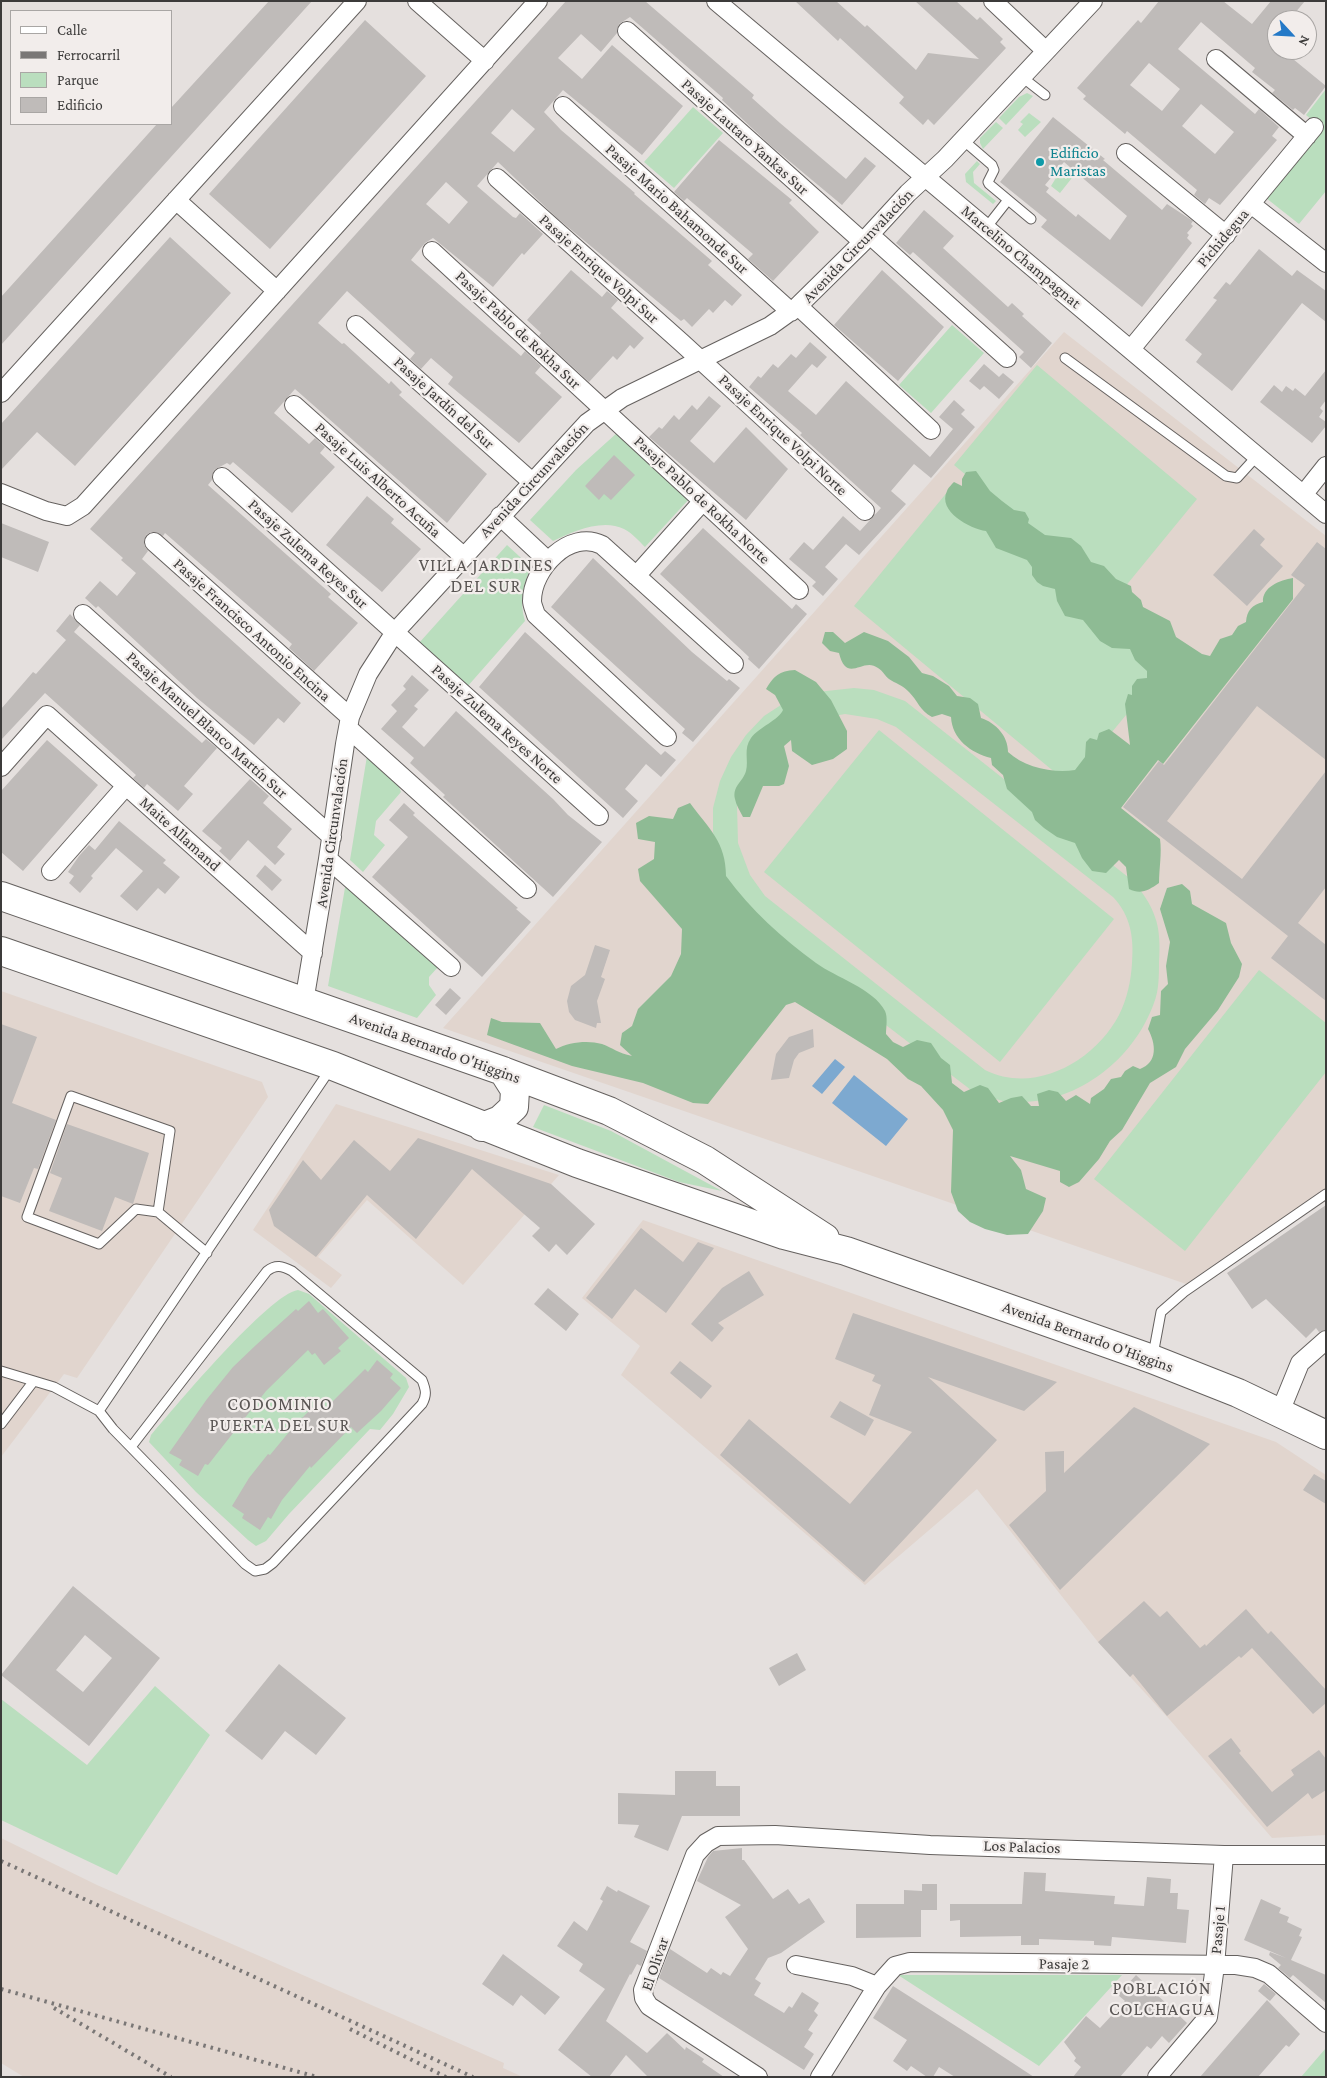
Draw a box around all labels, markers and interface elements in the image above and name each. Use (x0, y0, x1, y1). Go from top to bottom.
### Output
legend (10, 10, 172, 125)
north arrow (1267, 10, 1317, 60)
text: Calle (57, 22, 87, 38)
text: N (1295, 33, 1314, 49)
text: Ferrocarril (57, 47, 120, 63)
text: Parque (57, 72, 98, 88)
street label: Pasaje Lautaro Yankas Sur (677, 75, 813, 199)
text: Edificio (57, 97, 103, 113)
street label: Pasaje Mario Bahamonde Sur (601, 140, 753, 278)
place label: Edificio Maristas (1050, 143, 1106, 181)
marker: Edificio Maristas (1034, 156, 1046, 168)
street label: Avenida Circunvalación (799, 185, 917, 307)
street label: Marcelino Champagnat (957, 201, 1085, 313)
street label: Pichidegua (1193, 205, 1253, 271)
street label: Pasaje Enrique Volpi Sur (535, 210, 663, 328)
street label: Pasaje Pablo de Rokha Sur (451, 267, 585, 393)
street label: Pasaje Jardín del Sur (390, 353, 498, 453)
street label: Pasaje Enrique Volpi Norte (715, 370, 851, 500)
street label: Pasaje Luis Alberto Acuña (311, 418, 445, 542)
street label: Avenida Circunvalación (476, 418, 592, 542)
street label: Pasaje Pablo de Rokha Norte (630, 432, 774, 568)
street label: Pasaje Zulema Reyes Sur (244, 495, 372, 613)
street label: Pasaje Francisco Antonio Encina (169, 554, 335, 706)
district label: VILLA JARDINES DEL SUR (417, 554, 555, 596)
street label: Pasaje Manuel Blanco Martín Sur (122, 647, 292, 803)
street label: Pasaje Zulema Reyes Norte (428, 660, 566, 788)
street label: Avenida Circunvalación (312, 757, 352, 909)
street label: Maite Allamand (136, 793, 224, 875)
street label: Avenida Bernardo O'Higgins (347, 1008, 523, 1088)
street label: Avenida Bernardo O'Higgins (1000, 1297, 1176, 1377)
district label: CODOMINIO PUERTA DEL SUR (208, 1393, 352, 1436)
street label: Los Palacios (983, 1836, 1061, 1858)
street label: Pasaje 1 (1206, 1905, 1230, 1955)
street label: El Olivar (637, 1935, 673, 1993)
street label: Pasaje 2 (1039, 1954, 1089, 1974)
district label: POBLACIÓN COLCHAGUA (1108, 1977, 1216, 2020)

